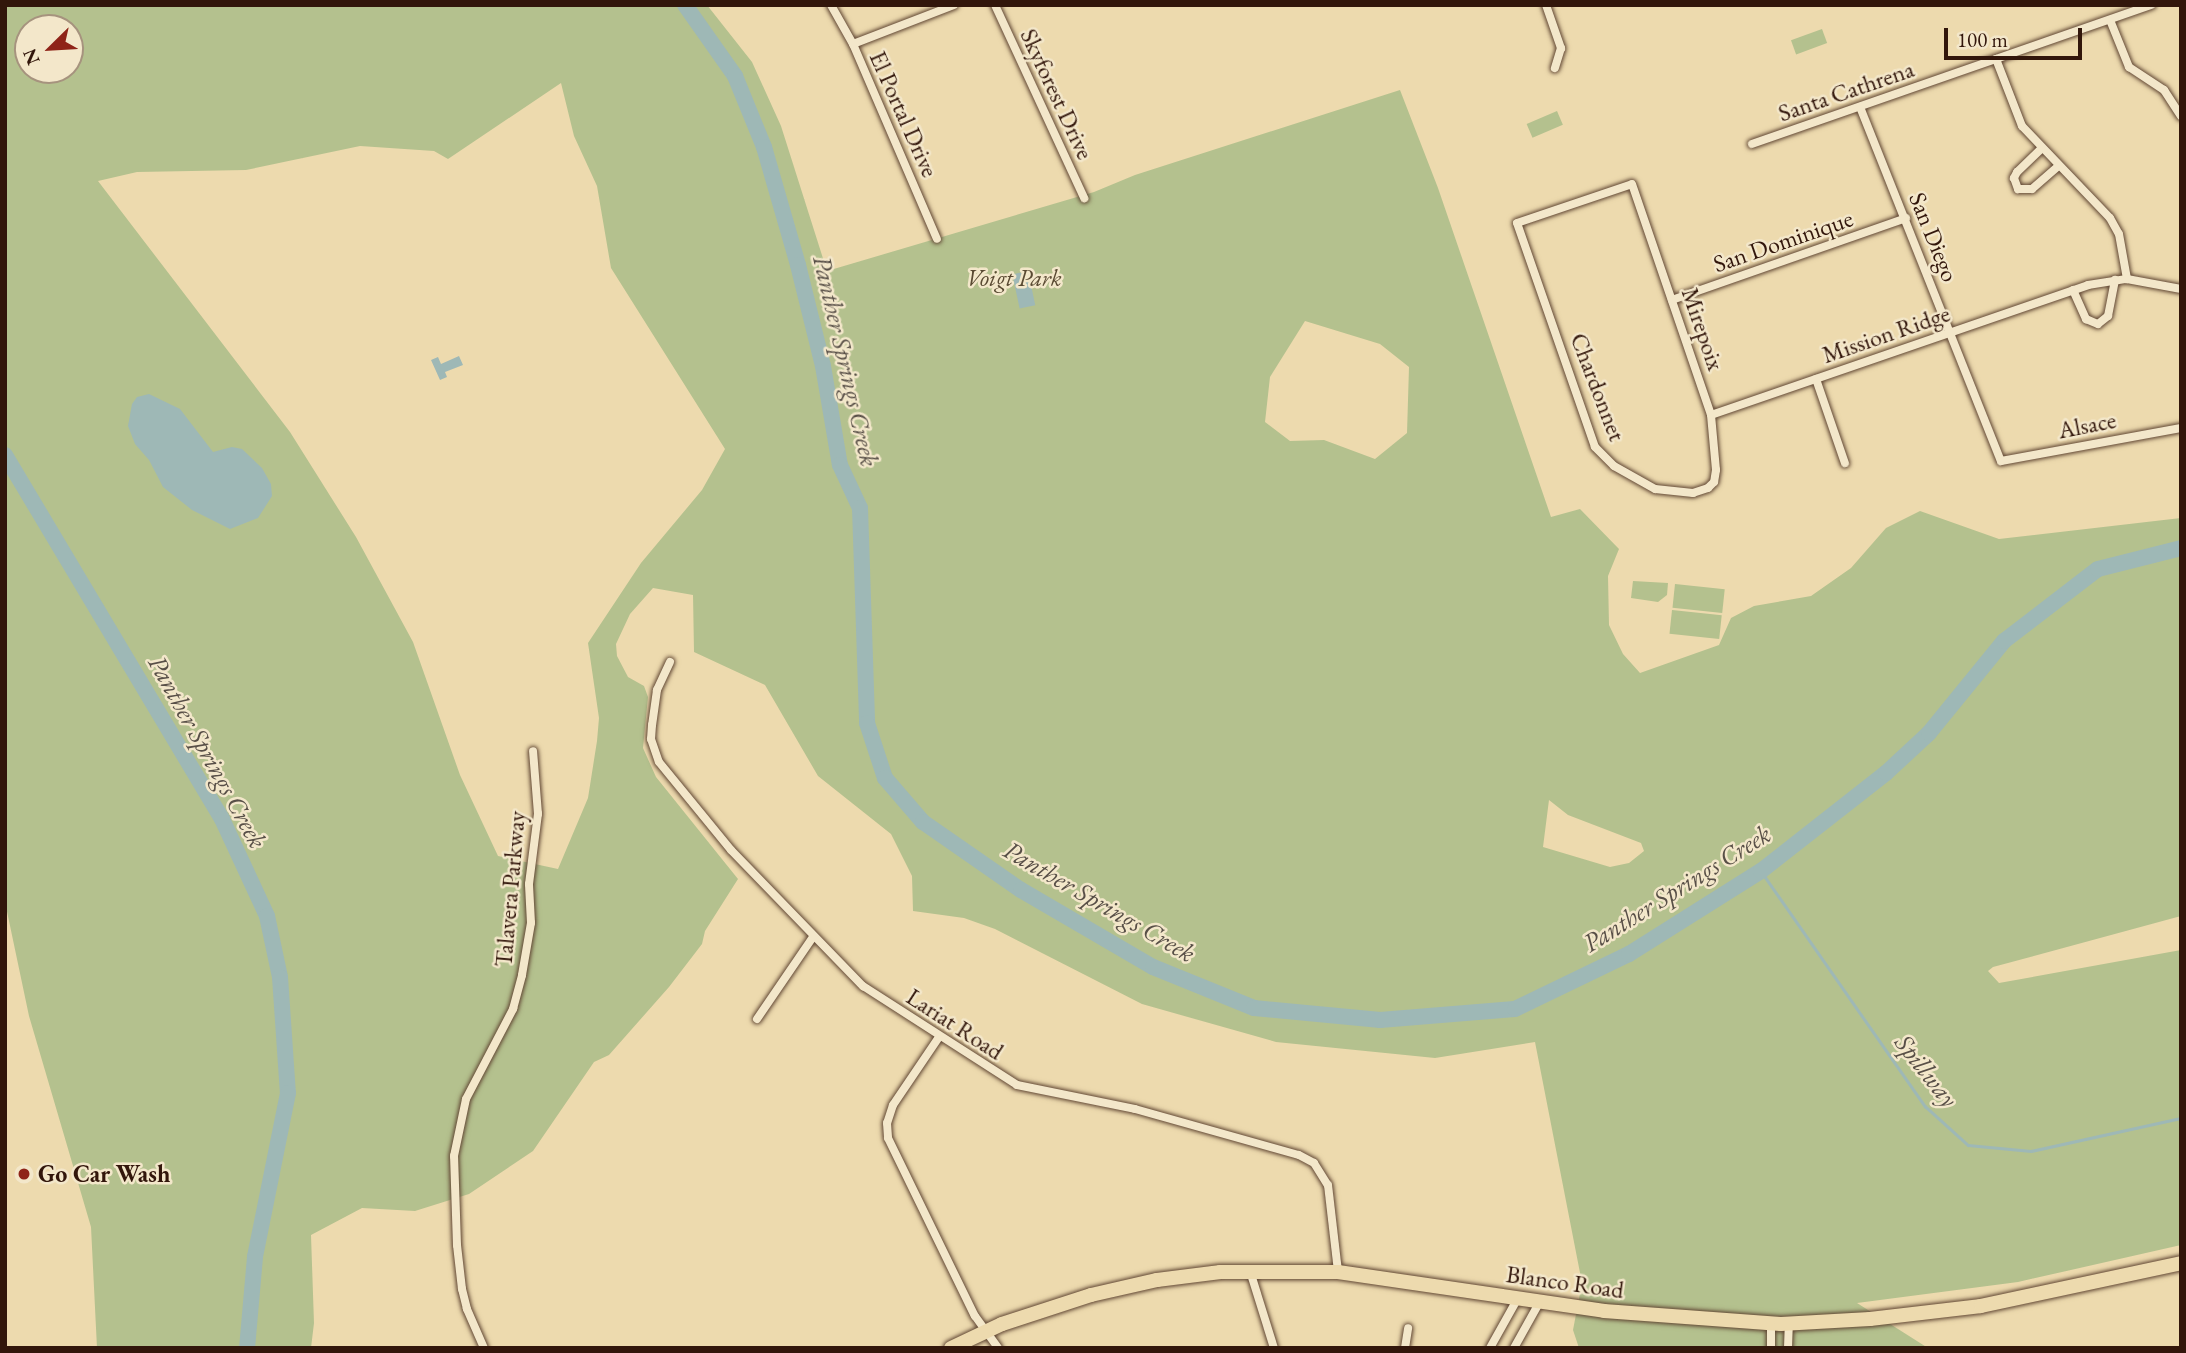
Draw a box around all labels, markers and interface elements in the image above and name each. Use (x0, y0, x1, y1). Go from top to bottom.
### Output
north arrow (14, 14, 84, 84)
scale bar (1948, 14, 2086, 58)
street label: Skyforest Drive (1014, 24, 1100, 164)
text: 100 m (1957, 26, 2008, 53)
text: N (17, 45, 46, 69)
street label: El Portal Drive (863, 46, 945, 182)
street label: Santa Cathrena (1774, 54, 1918, 128)
street label: San Diego (1903, 188, 1965, 286)
street label: San Dominique (1709, 204, 1857, 278)
water label: Panther Springs Creek (806, 252, 884, 470)
park label: Voigt Park (966, 264, 1062, 292)
street label: Mirepoix (1675, 284, 1731, 374)
street label: Mission Ridge (1818, 299, 1954, 369)
street label: Chardonnet (1564, 329, 1632, 445)
street label: Alsace (2056, 405, 2118, 445)
water label: Panther Springs Creek (141, 650, 273, 854)
street label: Talavera Parkway (489, 810, 531, 968)
water label: Panther Springs Creek (1577, 819, 1777, 959)
water label: Panther Springs Creek (998, 835, 1200, 969)
street label: Lariat Road (901, 982, 1009, 1066)
water label: Spillway (1888, 1028, 1964, 1114)
place label: Go Car Wash (38, 1160, 170, 1188)
marker: Go Car Wash (16, 1166, 32, 1182)
street label: Blanco Road (1504, 1260, 1626, 1304)

